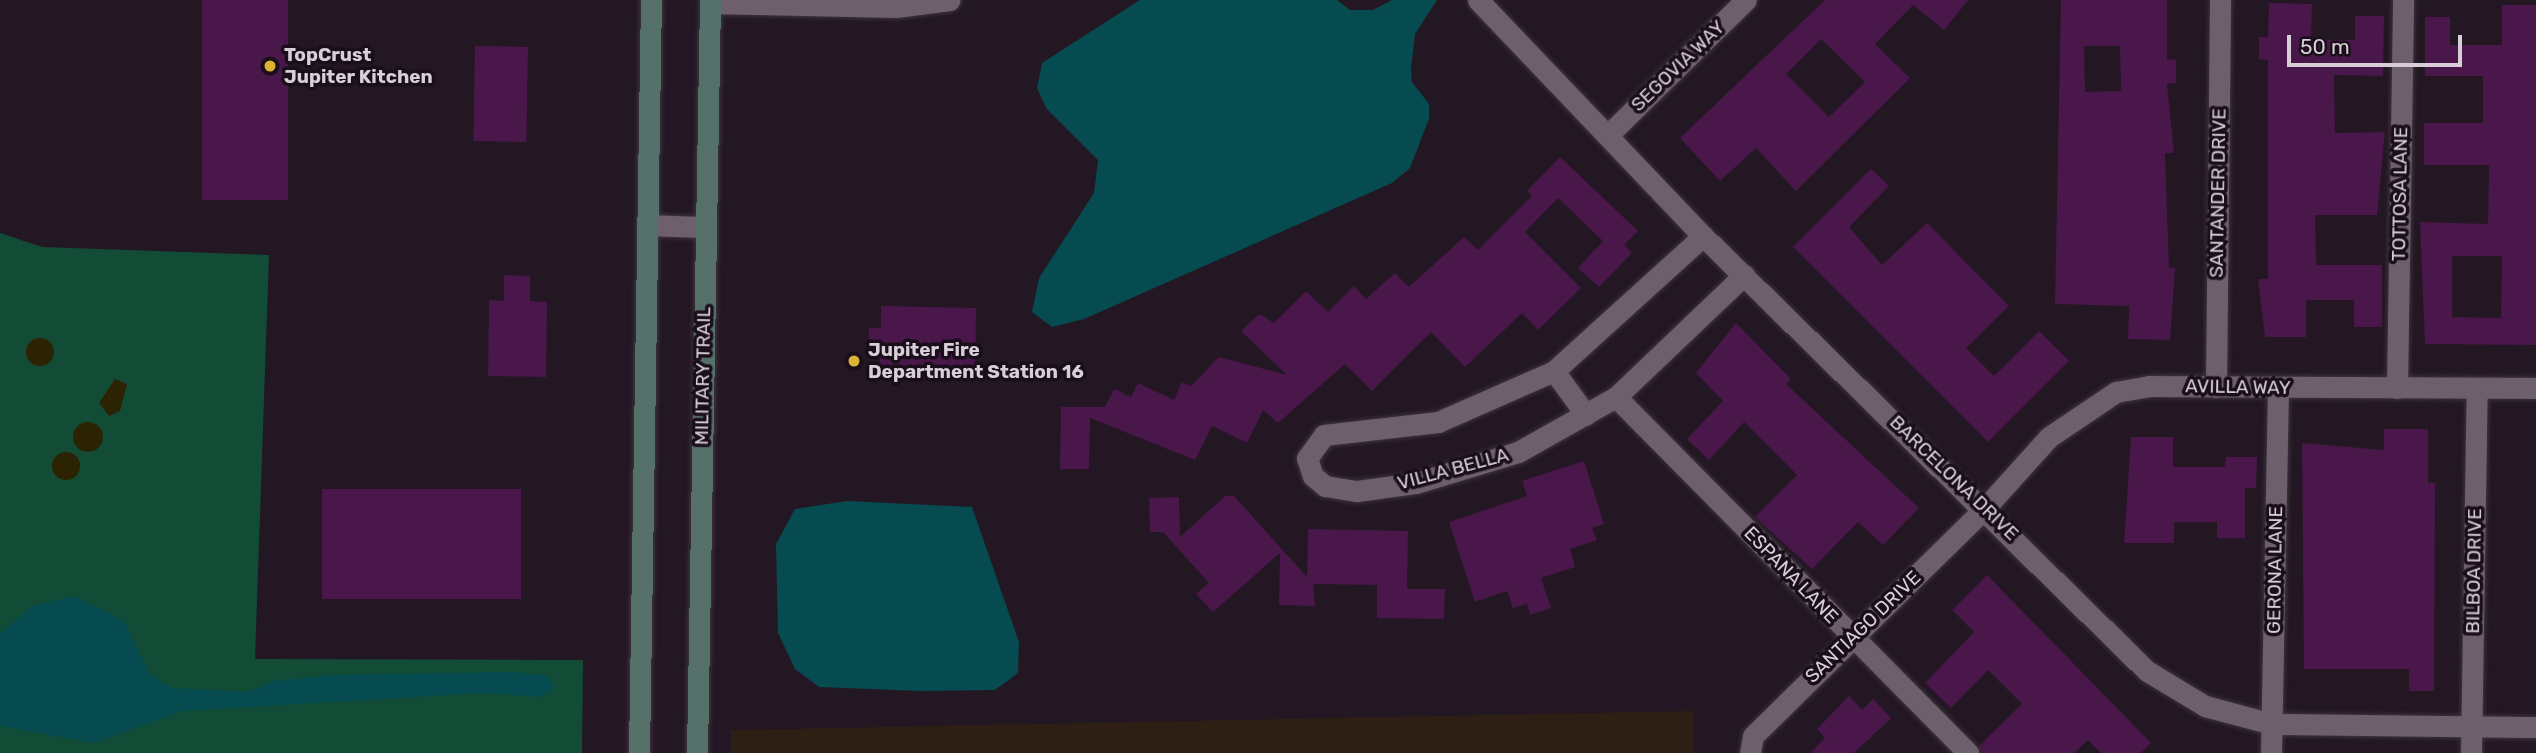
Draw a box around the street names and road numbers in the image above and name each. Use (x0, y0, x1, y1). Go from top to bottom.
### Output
street label: SEGOVIA WAY (1626, 15, 1730, 117)
street label: SANTANDER DRIVE (2205, 108, 2231, 278)
street label: TOTTOSA LANE (2387, 126, 2413, 262)
street label: MILITARY TRAIL (690, 306, 716, 446)
street label: AVILLA WAY (2185, 375, 2291, 399)
street label: BARCELONA DRIVE (1885, 411, 2023, 545)
street label: VILLA BELLA (1395, 443, 1511, 495)
street label: GERONA LANE (2262, 506, 2288, 634)
street label: BILBOA DRIVE (2462, 508, 2486, 634)
street label: ESPANA LANE (1739, 522, 1843, 628)
street label: SANTIAGO DRIVE (1801, 566, 1925, 688)

